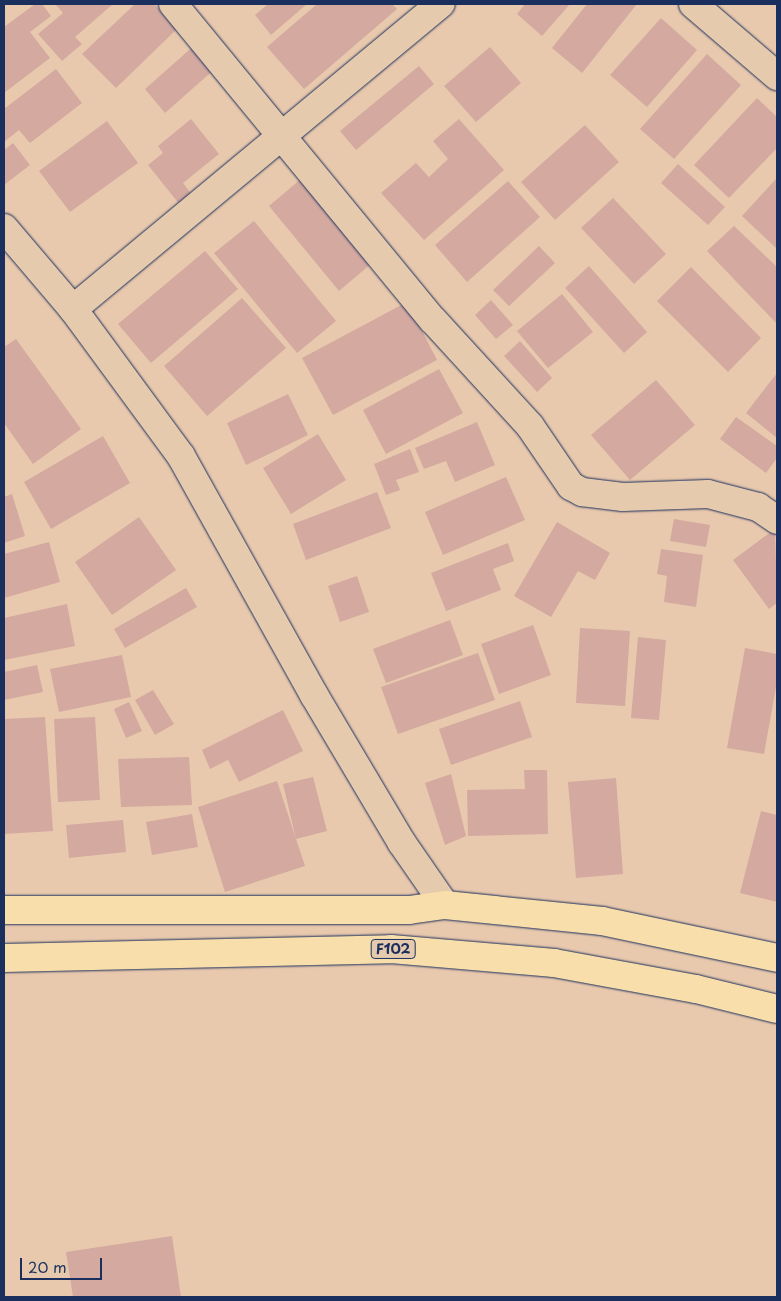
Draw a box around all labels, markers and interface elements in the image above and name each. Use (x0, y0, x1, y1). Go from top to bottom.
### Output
road number: F102 (370, 938, 416, 961)
scale bar (22, 1248, 105, 1280)
text: 20 m (28, 1255, 67, 1278)

